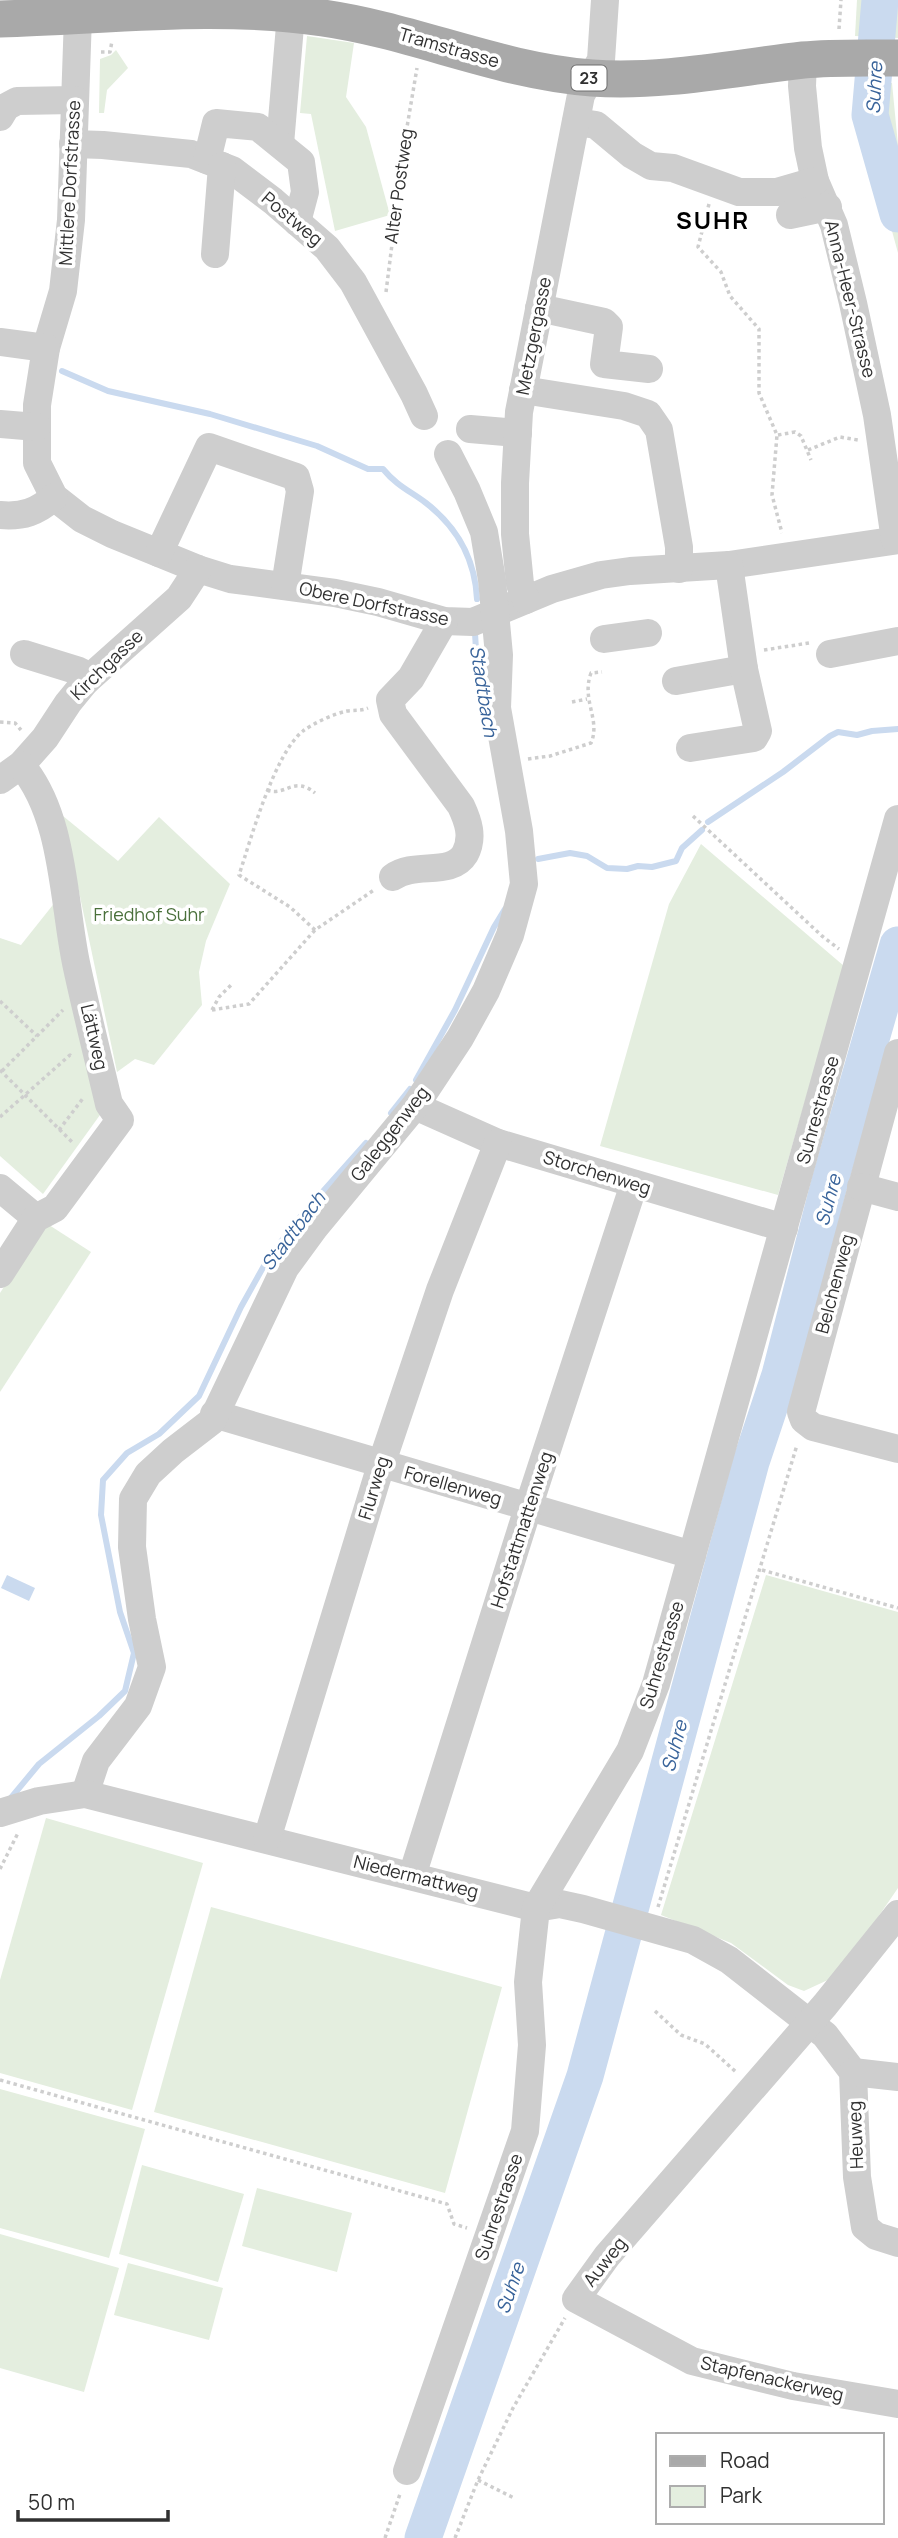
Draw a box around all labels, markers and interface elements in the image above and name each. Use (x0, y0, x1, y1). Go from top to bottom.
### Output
street label: Tramstrasse (396, 21, 502, 73)
water label: Suhre (860, 59, 888, 115)
road number: 23 (572, 66, 606, 90)
street label: Mittlere Dorfstrasse (53, 100, 85, 266)
street label: Alter Postweg (378, 127, 418, 245)
street label: Postweg (257, 186, 328, 251)
district label: SUHR (676, 203, 750, 236)
street label: Anna-Heer-Strasse (820, 217, 882, 380)
street label: Metzgergasse (510, 275, 556, 397)
street label: Obere Dorfstrasse (297, 575, 451, 631)
street label: Kirchgasse (65, 624, 148, 705)
water label: Stadtbach (464, 643, 504, 739)
park label: Friedhof Suhr (93, 902, 205, 926)
street label: Lättweg (76, 1001, 114, 1072)
street label: Suhrestrasse (790, 1053, 844, 1167)
street label: Galeggenweg (345, 1081, 434, 1186)
street label: Storchenweg (541, 1144, 654, 1200)
water label: Suhre (809, 1170, 848, 1229)
water label: Stadtbach (255, 1186, 332, 1276)
street label: Belchenweg (809, 1231, 859, 1336)
street label: Hofstattmattenweg (484, 1448, 558, 1611)
street label: Flurweg (352, 1453, 394, 1522)
street label: Forellenweg (402, 1460, 505, 1510)
street label: Suhrestrasse (633, 1598, 689, 1712)
water label: Suhre (655, 1716, 694, 1775)
street label: Niedermattweg (351, 1849, 481, 1903)
street label: Heuweg (842, 2101, 868, 2170)
street label: Suhrestrasse (469, 2150, 528, 2263)
street label: Auweg (577, 2232, 631, 2291)
water label: Suhre (489, 2257, 531, 2317)
street label: Stapfenackerweg (698, 2350, 846, 2406)
legend (656, 2433, 884, 2524)
text: Road (720, 2446, 770, 2474)
scale bar (18, 2478, 168, 2522)
text: Park (720, 2481, 762, 2509)
text: 50 m (28, 2488, 75, 2516)

